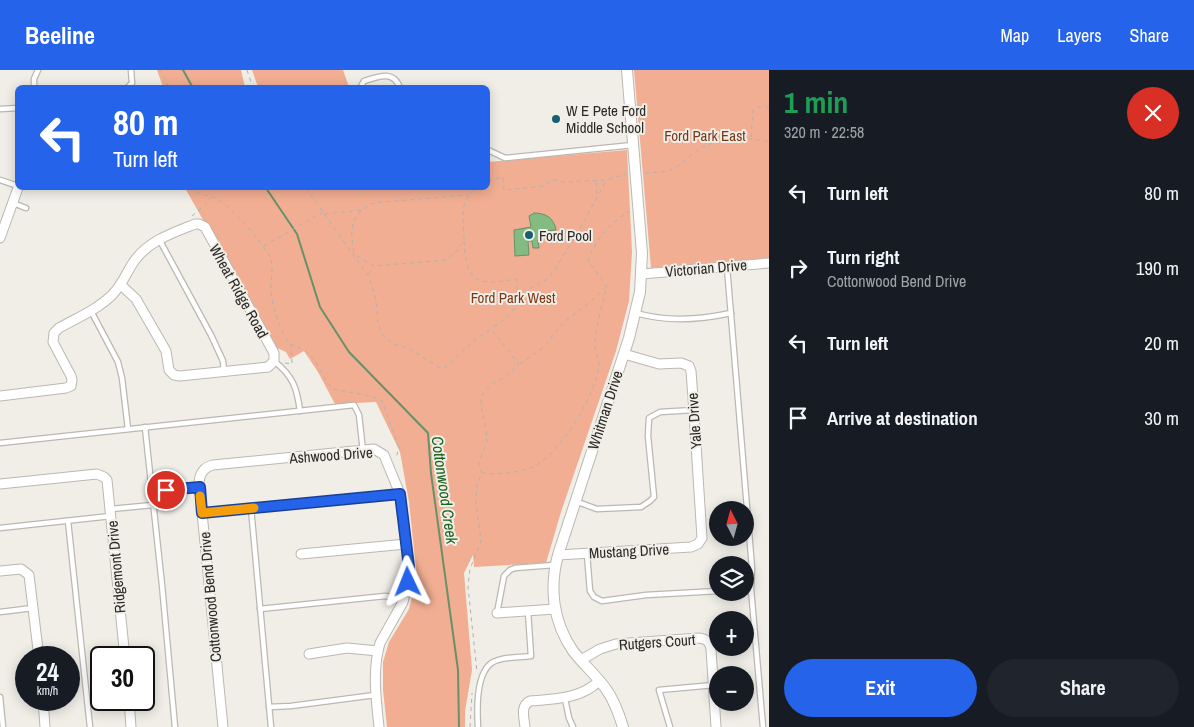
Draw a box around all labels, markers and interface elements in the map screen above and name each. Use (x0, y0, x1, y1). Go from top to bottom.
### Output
text: Beeline (25, 19, 95, 51)
text: Map (1001, 23, 1029, 48)
text: Layers (1057, 23, 1102, 48)
text: Share (1130, 23, 1169, 48)
text: 1 min (784, 82, 848, 122)
button: close (1127, 87, 1179, 139)
text: 80 m (113, 99, 178, 146)
place label: W E Pete Ford Middle School (566, 100, 646, 138)
icon: left (30, 105, 95, 170)
marker: W E Pete Ford Middle School (550, 113, 562, 125)
text: 320 m · 22:58 (784, 121, 864, 143)
park label: Ford Park East (664, 125, 746, 146)
text: Turn left (113, 144, 178, 174)
icon: left (784, 179, 812, 207)
text: Turn left (827, 180, 888, 206)
text: 80 m (1144, 180, 1179, 206)
place label: Ford Pool (539, 225, 592, 246)
marker: Ford Pool (523, 229, 535, 241)
street label: Wheat Ridge Road (204, 240, 274, 342)
text: Turn right (827, 244, 899, 270)
street label: Victorian Drive (664, 254, 748, 282)
icon: right (784, 254, 812, 282)
text: 190 m (1136, 255, 1179, 281)
text: Cottonwood Bend Drive (827, 270, 966, 292)
park label: Ford Park West (471, 287, 556, 308)
icon: left (784, 329, 812, 357)
text: Turn left (827, 330, 888, 356)
text: 20 m (1144, 330, 1179, 356)
street label: Whitman Drive (582, 368, 628, 452)
street label: Yale Drive (682, 392, 706, 450)
icon: arrive (784, 404, 812, 432)
text: Arrive at destination (827, 405, 978, 431)
text: 30 m (1144, 405, 1179, 431)
water label: Cottonwood Creek (427, 435, 464, 546)
street label: Ashwood Drive (288, 442, 373, 468)
pin (145, 469, 187, 511)
icon: arrive (152, 476, 180, 504)
north arrow (709, 501, 754, 546)
map controls (709, 501, 754, 711)
street label: Ridgemont Drive (101, 520, 131, 614)
street label: Cottonwood Bend Drive (194, 531, 226, 663)
street label: Mustang Drive (589, 538, 670, 564)
position arrow (381, 555, 433, 607)
button: layers (709, 556, 754, 601)
button: + (709, 611, 754, 656)
street label: Rutgers Court (618, 629, 696, 655)
speed limit sign: 30 (90, 646, 155, 711)
text: 24 (36, 655, 59, 689)
button: Exit (784, 659, 977, 717)
button: Share (987, 659, 1179, 717)
button: − (709, 666, 754, 711)
text: km/h (37, 683, 58, 699)

